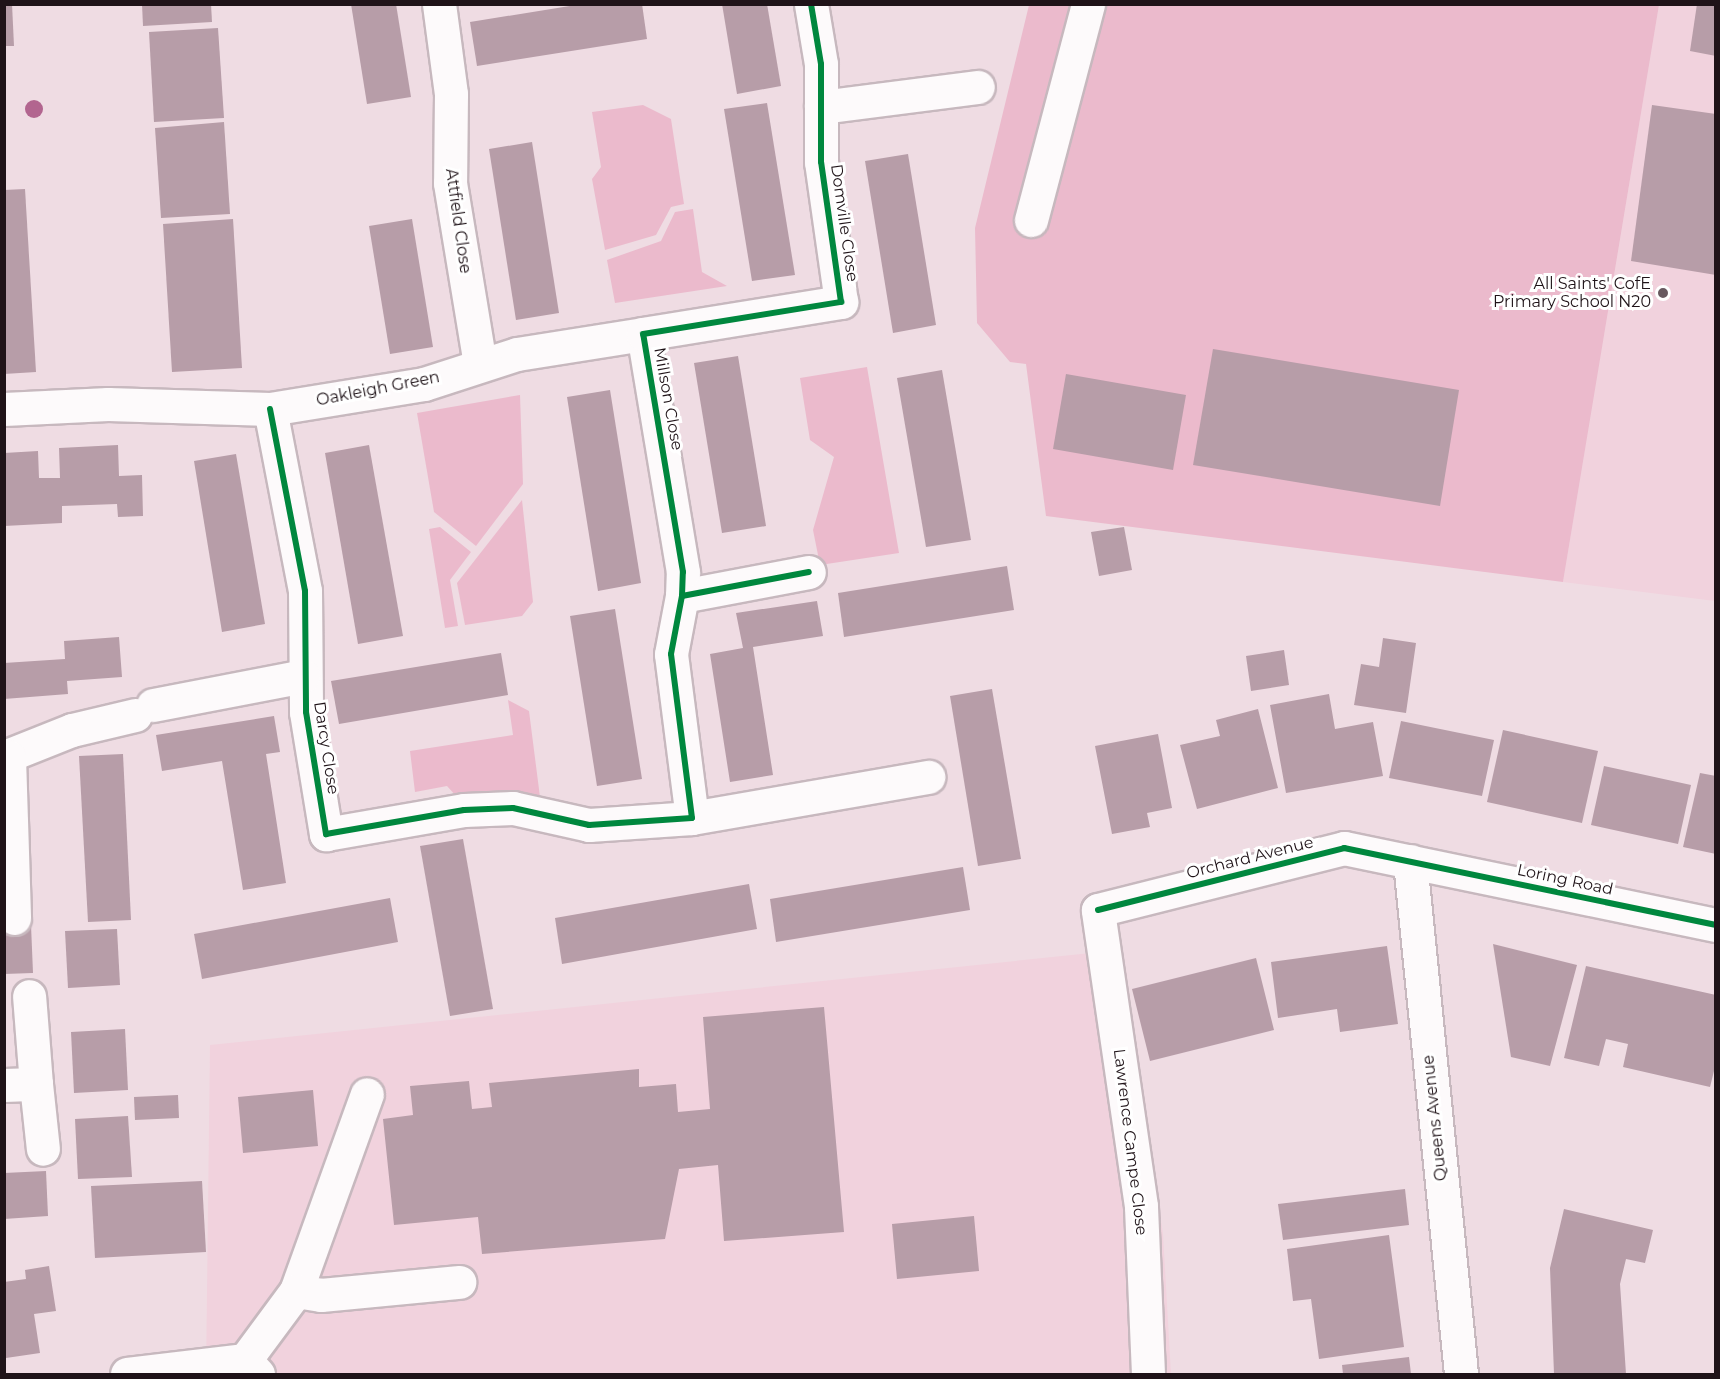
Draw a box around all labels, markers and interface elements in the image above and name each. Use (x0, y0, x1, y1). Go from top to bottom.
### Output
street label: Domville Close (826, 163, 862, 283)
street label: Attfield Close (441, 167, 475, 275)
place label: All Saints' CofE Primary School N20 (1493, 274, 1651, 312)
marker: All Saints' CofE Primary School N20 (1656, 286, 1670, 300)
street label: Millson Close (649, 346, 687, 452)
street label: Oakleigh Green (315, 368, 441, 410)
street label: Darcy Close (309, 700, 343, 796)
street label: Orchard Avenue (1184, 833, 1316, 883)
street label: Loring Road (1515, 860, 1615, 900)
street label: Lawrence Campe Close (1109, 1048, 1151, 1236)
street label: Queens Avenue (1419, 1054, 1451, 1182)

